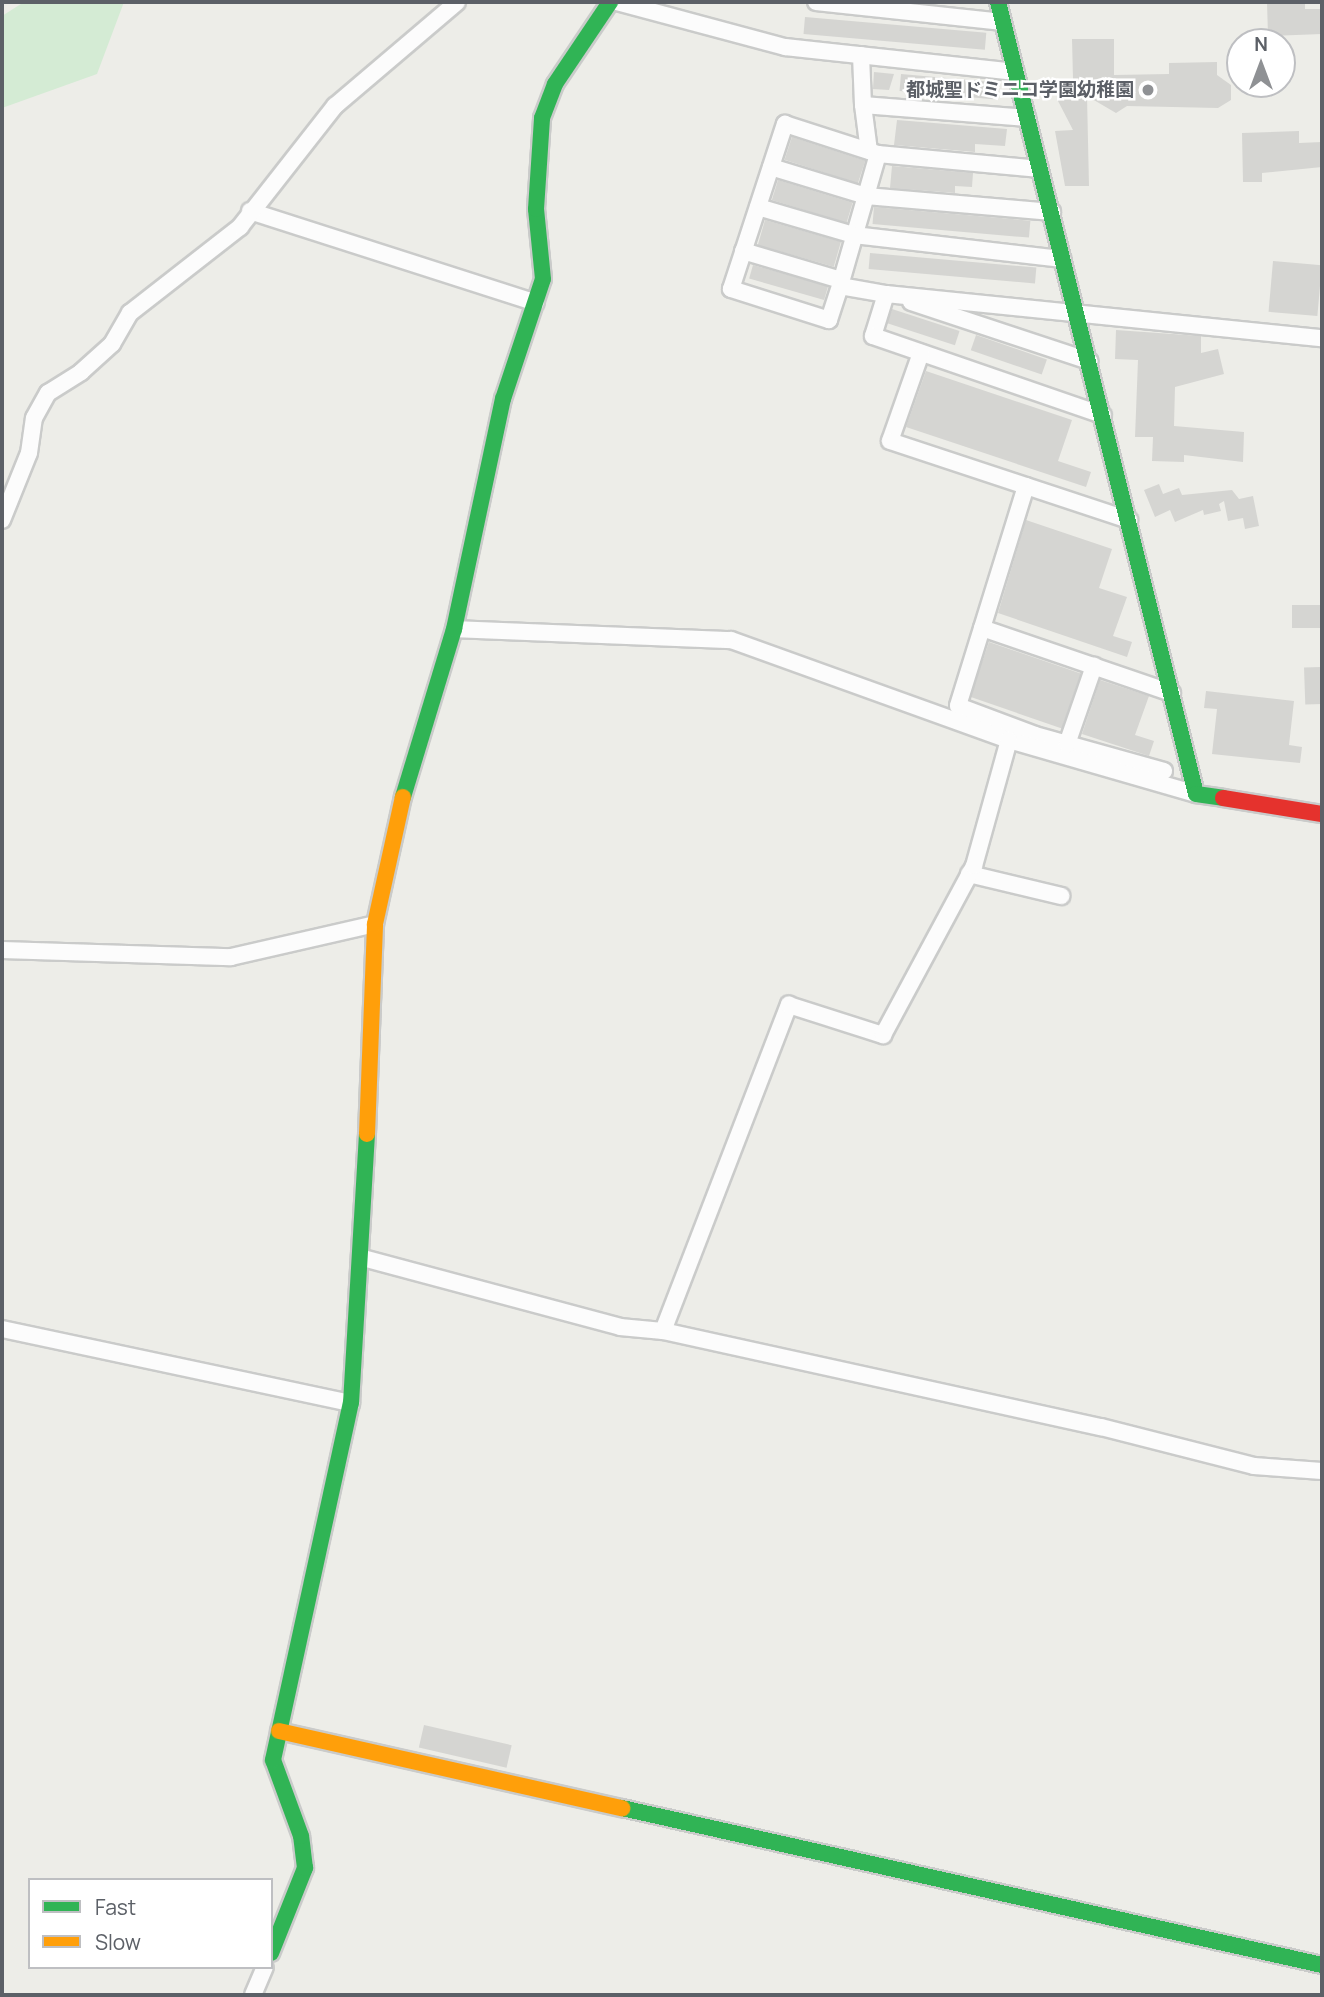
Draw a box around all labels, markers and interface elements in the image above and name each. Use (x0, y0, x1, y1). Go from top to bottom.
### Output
north arrow (1226, 28, 1296, 98)
text: N (1254, 31, 1268, 57)
place label: 都城聖ドミニコ学園幼稚園 (906, 79, 1134, 101)
marker: 都城聖ドミニコ学園幼稚園 (1140, 82, 1156, 98)
legend (28, 1878, 273, 1969)
text: Fast (95, 1893, 136, 1921)
text: Slow (95, 1928, 141, 1956)

